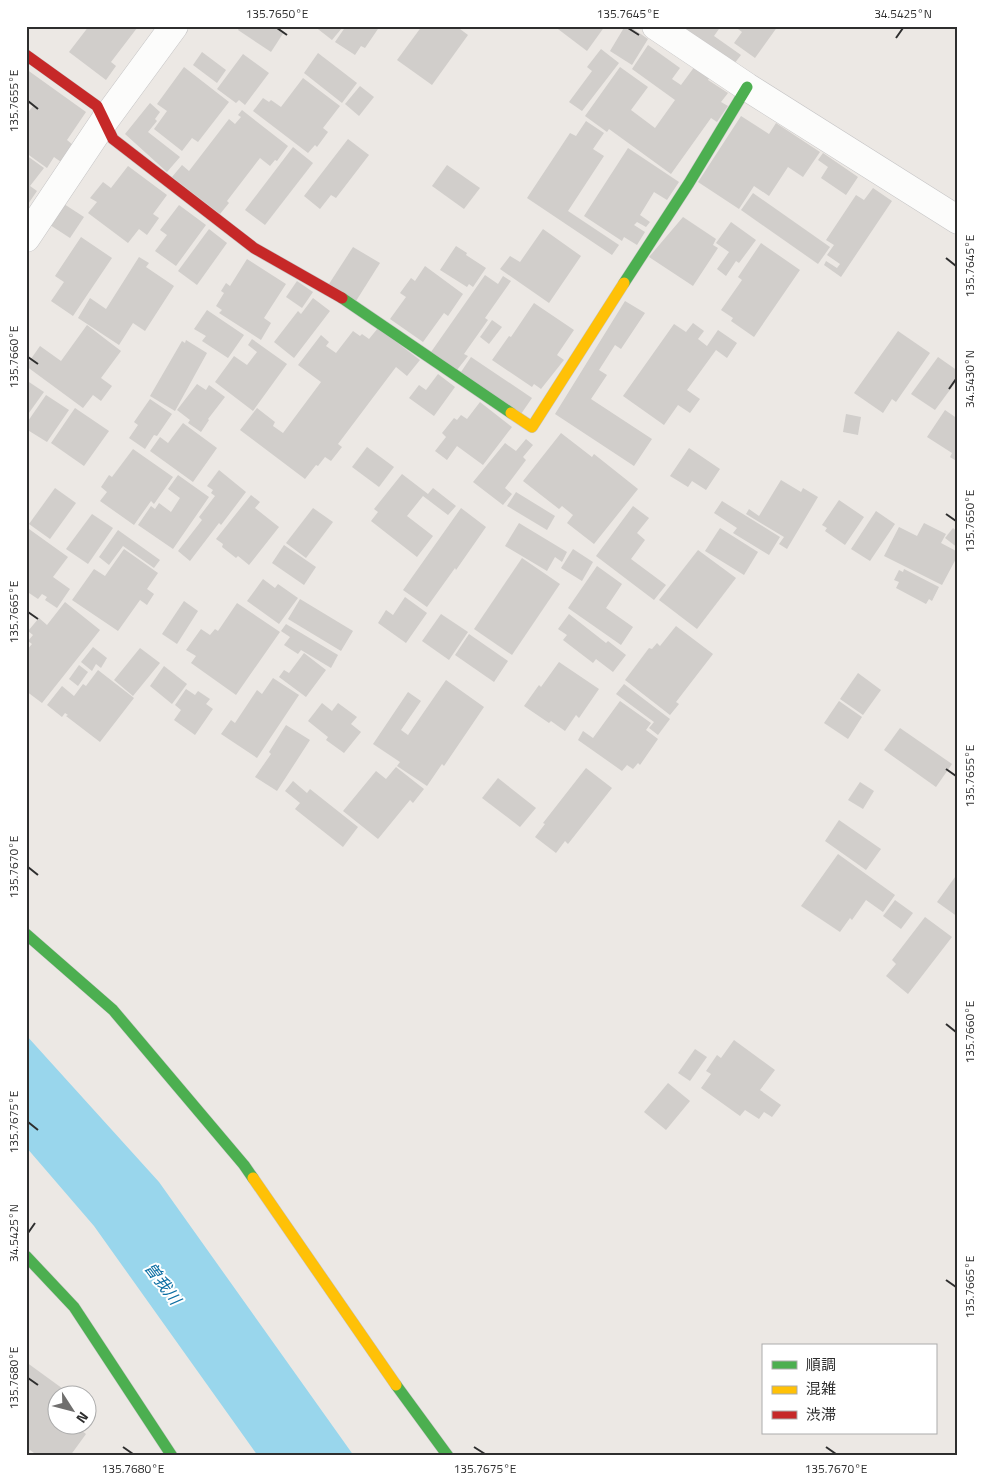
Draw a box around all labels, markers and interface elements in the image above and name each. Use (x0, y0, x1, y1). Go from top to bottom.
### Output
text: 135.7650°E (246, 4, 309, 23)
text: 135.7645°E (597, 4, 660, 23)
text: 34.5425°N (874, 4, 932, 23)
text: 135.7655°E (4, 69, 23, 133)
text: 135.7645°E (960, 234, 979, 298)
text: 135.7660°E (4, 325, 23, 389)
text: 34.5430°N (960, 350, 979, 408)
text: 135.7650°E (960, 489, 979, 553)
text: 135.7665°E (4, 580, 23, 644)
text: 135.7655°E (960, 744, 979, 808)
text: 135.7670°E (4, 835, 23, 899)
text: 135.7660°E (960, 1000, 979, 1064)
text: 135.7675°E (4, 1090, 23, 1154)
text: 34.5425°N (4, 1204, 23, 1262)
text: 135.7665°E (960, 1255, 979, 1319)
water label: 曽我川 (139, 1257, 188, 1311)
legend (762, 1344, 936, 1434)
text: 135.7680°E (4, 1346, 23, 1410)
text: 順調 (806, 1353, 836, 1376)
text: 混雑 (806, 1377, 836, 1400)
north arrow (48, 1384, 98, 1434)
text: 渋滞 (806, 1403, 836, 1426)
text: N (72, 1408, 94, 1428)
text: 135.7680°E (102, 1459, 165, 1478)
text: 135.7675°E (454, 1459, 517, 1478)
text: 135.7670°E (805, 1459, 868, 1478)

